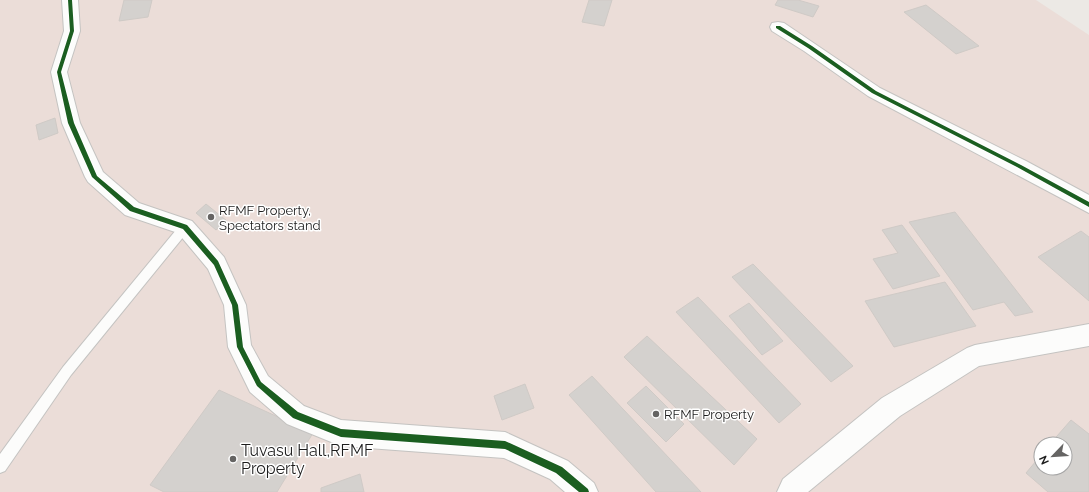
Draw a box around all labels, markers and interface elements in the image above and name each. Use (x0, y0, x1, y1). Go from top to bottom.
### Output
place label: RFMF Property, Spectators stand (219, 203, 321, 233)
marker: RFMF Property, Spectators stand (206, 212, 216, 222)
place label: RFMF Property (664, 407, 754, 422)
marker: RFMF Property (651, 409, 661, 419)
north arrow (1033, 436, 1073, 476)
place label: Tuvasu Hall,RFMF Property (241, 441, 373, 478)
text: N (1037, 453, 1052, 467)
marker: Tuvasu Hall,RFMF Property (228, 454, 238, 464)

